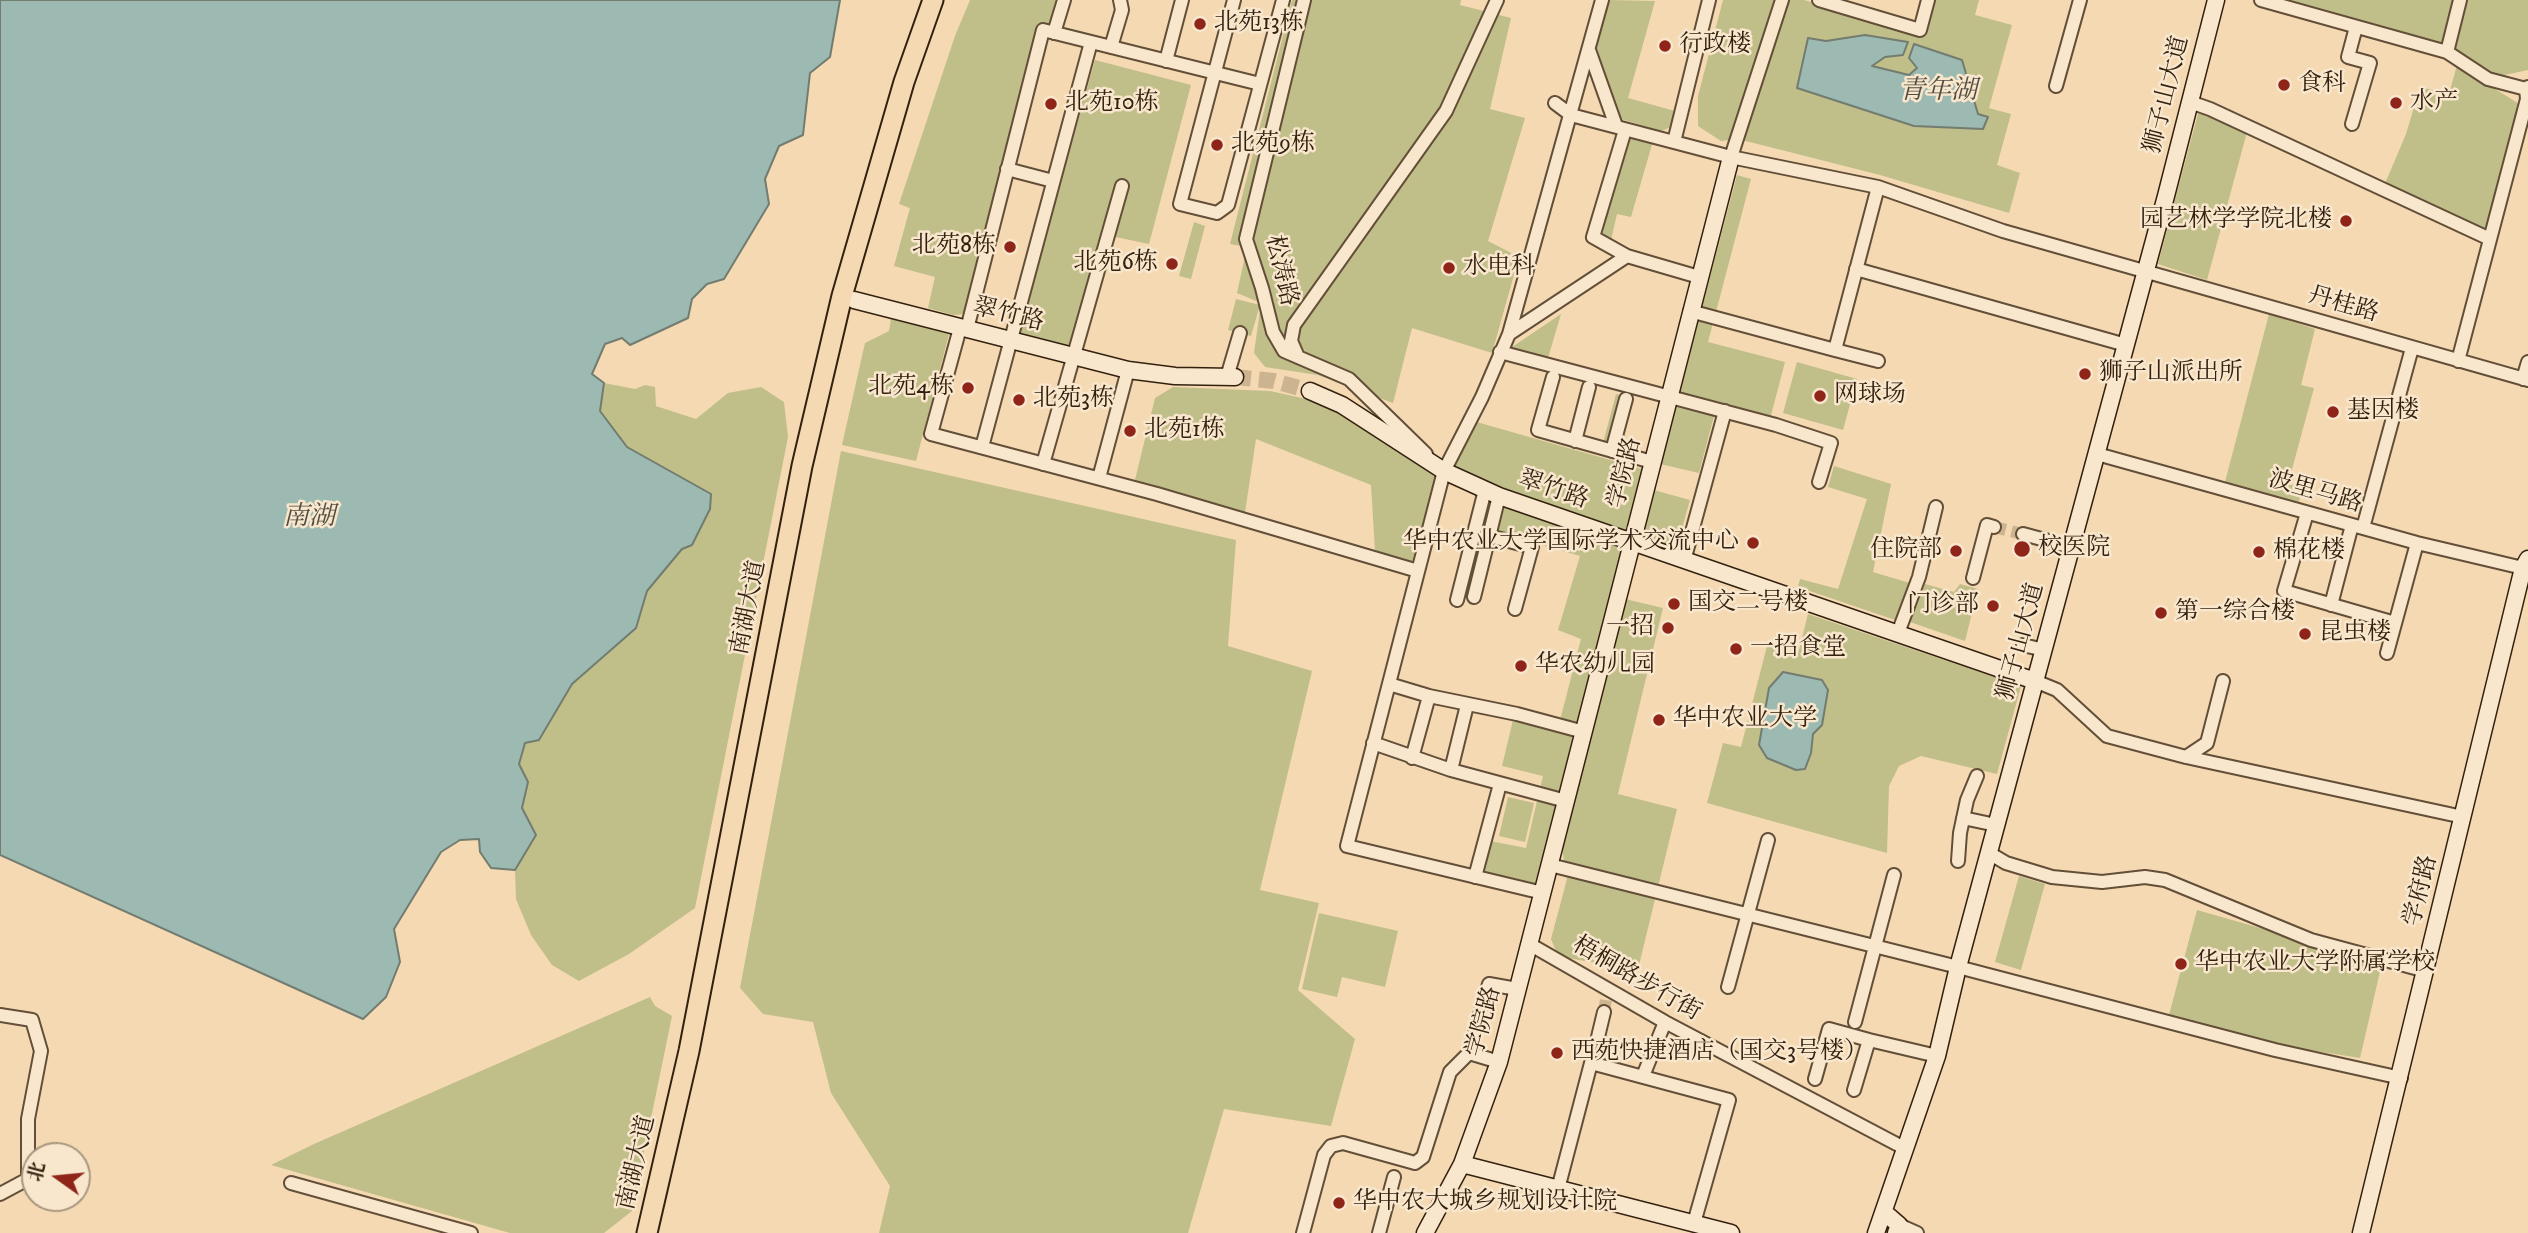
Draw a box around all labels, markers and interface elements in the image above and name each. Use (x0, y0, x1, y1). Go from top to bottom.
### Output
place label: 北苑13栋 (1214, 10, 1304, 38)
marker: 北苑13栋 (1192, 16, 1208, 32)
place label: 行政楼 (1679, 32, 1751, 60)
street label: 狮子山大道 (2140, 33, 2196, 157)
marker: 行政楼 (1657, 38, 1673, 54)
place label: 食科 (2298, 71, 2346, 99)
water label: 青年湖 (1899, 77, 1977, 109)
marker: 食科 (2276, 77, 2292, 93)
place label: 水产 (2410, 89, 2458, 117)
place label: 北苑10栋 (1065, 90, 1159, 118)
marker: 水产 (2388, 95, 2404, 111)
marker: 北苑10栋 (1043, 96, 1059, 112)
place label: 北苑9栋 (1231, 131, 1315, 159)
marker: 北苑9栋 (1209, 137, 1225, 153)
place label: 园艺林学学院北楼 (2140, 207, 2332, 235)
marker: 园艺林学学院北楼 (2338, 213, 2354, 229)
place label: 北苑8栋 (912, 233, 996, 261)
street label: 松涛路 (1258, 233, 1302, 309)
marker: 北苑8栋 (1002, 239, 1018, 255)
place label: 北苑6栋 (1074, 250, 1158, 278)
place label: 水电科 (1463, 254, 1535, 282)
marker: 北苑6栋 (1164, 256, 1180, 272)
marker: 水电科 (1441, 260, 1457, 276)
street label: 丹桂路 (2304, 282, 2382, 330)
street label: 翠竹路 (970, 293, 1046, 339)
place label: 狮子山派出所 (2099, 360, 2243, 388)
marker: 狮子山派出所 (2077, 366, 2093, 382)
place label: 北苑4栋 (868, 374, 954, 402)
marker: 北苑4栋 (960, 380, 976, 396)
place label: 网球场 (1834, 382, 1906, 410)
place label: 北苑3栋 (1033, 386, 1114, 414)
marker: 网球场 (1812, 388, 1828, 404)
marker: 北苑3栋 (1011, 392, 1027, 408)
place label: 基因楼 (2347, 398, 2419, 426)
marker: 基因楼 (2325, 404, 2341, 420)
place label: 北苑1栋 (1144, 417, 1225, 445)
marker: 北苑1栋 (1122, 423, 1138, 439)
street label: 学院路 (1603, 435, 1649, 511)
street label: 翠竹路 (1514, 466, 1592, 516)
street label: 波里马路 (2265, 466, 2365, 520)
water label: 南湖 (283, 503, 335, 535)
place label: 华中农业大学国际学术交流中心 (1403, 529, 1739, 557)
marker: 华中农业大学国际学术交流中心 (1745, 535, 1761, 551)
place label: 校医院 (2038, 535, 2110, 563)
place label: 住院部 (1870, 537, 1942, 565)
place label: 棉花楼 (2273, 538, 2345, 566)
marker: 校医院 (2012, 539, 2032, 559)
marker: 住院部 (1948, 543, 1964, 559)
marker: 棉花楼 (2251, 544, 2267, 560)
street label: 南湖大道 (727, 558, 773, 658)
street label: 狮子山大道 (1993, 580, 2051, 704)
place label: 国交二号楼 (1688, 590, 1808, 618)
place label: 门诊部 (1907, 592, 1979, 620)
marker: 国交二号楼 (1666, 596, 1682, 612)
marker: 门诊部 (1985, 598, 2001, 614)
place label: 第一综合楼 (2175, 599, 2295, 627)
marker: 第一综合楼 (2153, 605, 2169, 621)
place label: 一招 (1606, 614, 1654, 642)
marker: 一招 (1660, 620, 1676, 636)
place label: 昆虫楼 (2319, 620, 2391, 648)
marker: 昆虫楼 (2297, 626, 2313, 642)
place label: 一招食堂 (1750, 635, 1846, 663)
marker: 一招食堂 (1728, 641, 1744, 657)
place label: 华农幼儿园 (1535, 652, 1655, 680)
marker: 华农幼儿园 (1513, 658, 1529, 674)
place label: 华中农业大学 (1673, 706, 1817, 734)
marker: 华中农业大学 (1651, 712, 1667, 728)
street label: 学府路 (2399, 853, 2445, 929)
street label: 梧桐路步行街 (1566, 932, 1706, 1028)
place label: 华中农业大学附属学校 (2195, 950, 2435, 978)
marker: 华中农业大学附属学校 (2173, 956, 2189, 972)
street label: 学院路 (1462, 983, 1508, 1061)
place label: 西苑快捷酒店（国交3号楼） (1571, 1039, 1868, 1067)
marker: 西苑快捷酒店（国交3号楼） (1549, 1045, 1565, 1061)
street label: 南湖大道 (613, 1113, 663, 1213)
north arrow (21, 1142, 91, 1212)
text: 北 (24, 1160, 51, 1184)
place label: 华中农大城乡规划设计院 (1353, 1189, 1617, 1217)
marker: 华中农大城乡规划设计院 (1331, 1195, 1347, 1211)

